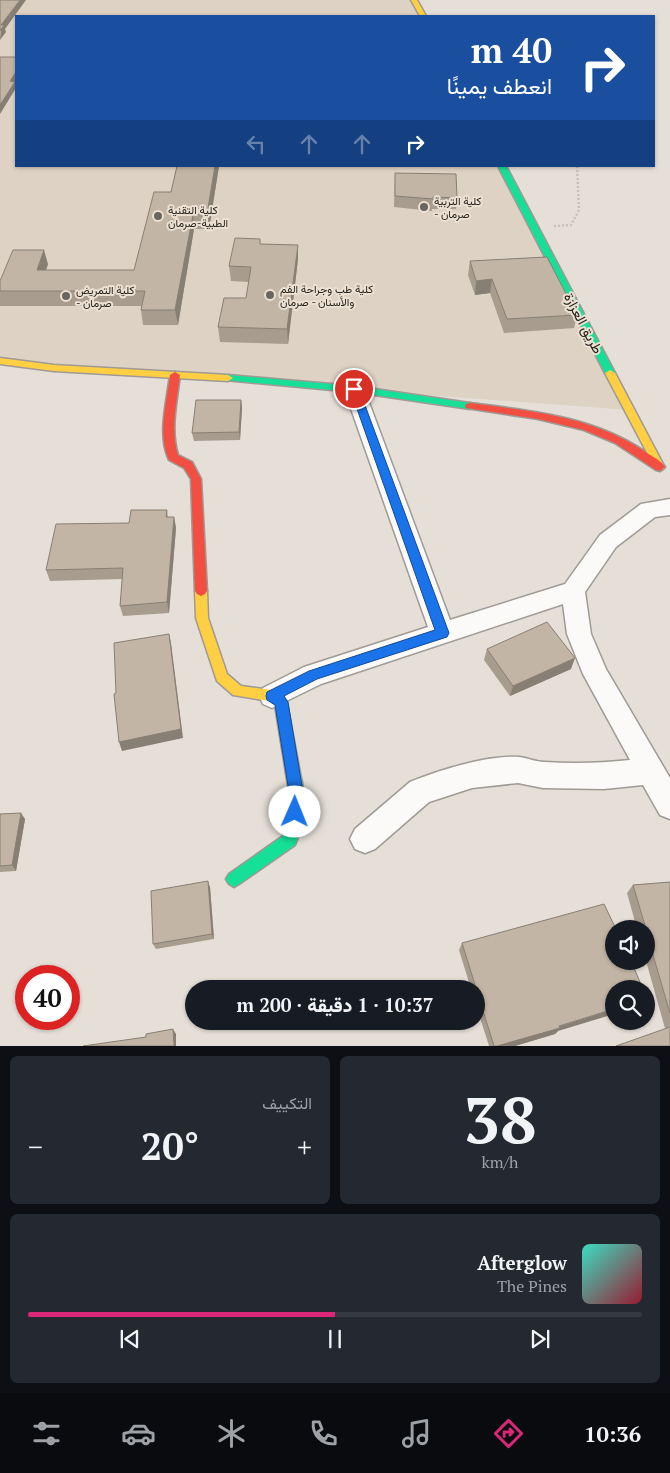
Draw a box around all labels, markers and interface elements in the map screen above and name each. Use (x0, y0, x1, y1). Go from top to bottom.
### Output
text: 40 m (471, 27, 552, 73)
icon: right (570, 35, 635, 100)
text: انعطف يمينًا (447, 71, 552, 100)
icon: left (242, 130, 270, 158)
icon: ahead (295, 130, 323, 158)
icon: ahead (348, 130, 376, 158)
icon: right (401, 130, 429, 158)
place label: كلية التربية - صرمان (434, 194, 481, 221)
marker: كلية التربية - صرمان (418, 201, 430, 213)
place label: كلية التقنية الطبية-صرمان (168, 203, 228, 230)
marker: كلية التقنية الطبية-صرمان (152, 210, 164, 222)
place label: كلية طب وجراحة الفم والأسنان - صرمان (280, 282, 373, 309)
place label: كلية التمريض - صرمان (76, 283, 134, 310)
marker: كلية طب وجراحة الفم والأسنان - صرمان (264, 289, 276, 301)
street label: طريق العزازة (560, 289, 608, 357)
marker: كلية التمريض - صرمان (60, 290, 72, 302)
pin (333, 368, 375, 410)
icon: arrive (340, 375, 368, 403)
position arrow (268, 785, 320, 837)
map controls (605, 920, 655, 1030)
button: sound (605, 920, 655, 970)
speed limit sign: 40 (15, 965, 80, 1030)
button: search (605, 980, 655, 1030)
text: 10:37 · 1 دقيقة · 200 m (236, 992, 434, 1017)
text: 38 (463, 1075, 537, 1162)
text: التكييف (262, 1092, 312, 1114)
text: 20° (141, 1121, 199, 1171)
text: − (28, 1128, 43, 1165)
text: + (297, 1128, 312, 1165)
text: km/h (482, 1151, 518, 1173)
text: Afterglow (477, 1250, 567, 1275)
text: The Pines (497, 1275, 567, 1297)
icon: previous (116, 1325, 144, 1353)
icon: pause (321, 1325, 349, 1353)
icon: next (526, 1325, 554, 1353)
icon: filters (29, 1416, 64, 1451)
icon: car (121, 1416, 156, 1451)
icon: climate (214, 1416, 249, 1451)
icon: phone (306, 1416, 341, 1451)
icon: music (399, 1416, 434, 1451)
icon: directions (491, 1416, 526, 1451)
text: 10:36 (584, 1419, 641, 1448)

